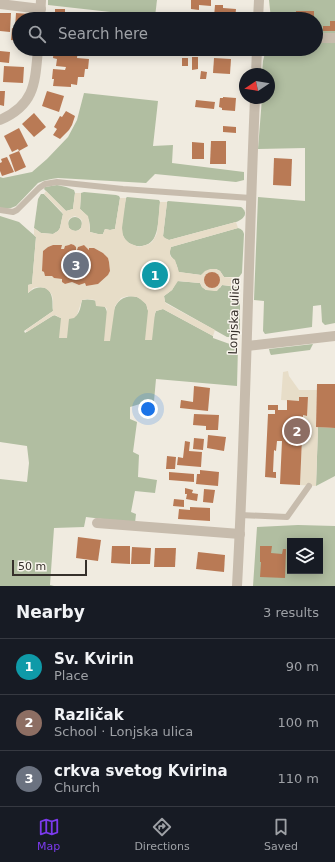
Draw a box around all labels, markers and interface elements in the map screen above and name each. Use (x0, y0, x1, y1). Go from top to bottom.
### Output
search box (12, 12, 323, 56)
icon: search (26, 23, 48, 45)
text: Search here (58, 25, 148, 43)
north arrow (239, 68, 275, 104)
pin: 3 (63, 250, 89, 280)
pin: 1 (142, 260, 168, 290)
street label: Lonjska ulica (226, 277, 242, 355)
your location (138, 399, 158, 419)
pin: 2 (284, 416, 310, 446)
map controls (287, 538, 323, 574)
button: layers (287, 538, 323, 574)
scale bar (12, 558, 87, 577)
text: 50 m (18, 560, 46, 573)
text: Nearby (16, 602, 85, 622)
text: 3 results (263, 605, 319, 620)
text: Sv. Kvirin (54, 650, 134, 668)
text: 1 (24, 659, 34, 674)
text: 90 m (286, 659, 319, 674)
text: Place (54, 668, 89, 683)
text: Različak (54, 706, 124, 724)
text: 2 (24, 715, 34, 730)
text: 100 m (277, 715, 319, 730)
text: School · Lonjska ulica (54, 724, 193, 739)
text: crkva svetog Kvirina (54, 762, 228, 780)
text: 3 (24, 771, 34, 786)
text: 110 m (277, 771, 319, 786)
text: Church (54, 780, 100, 795)
tab: Map (37, 816, 60, 853)
tab: Directions (134, 816, 190, 853)
tab: Saved (264, 816, 298, 853)

